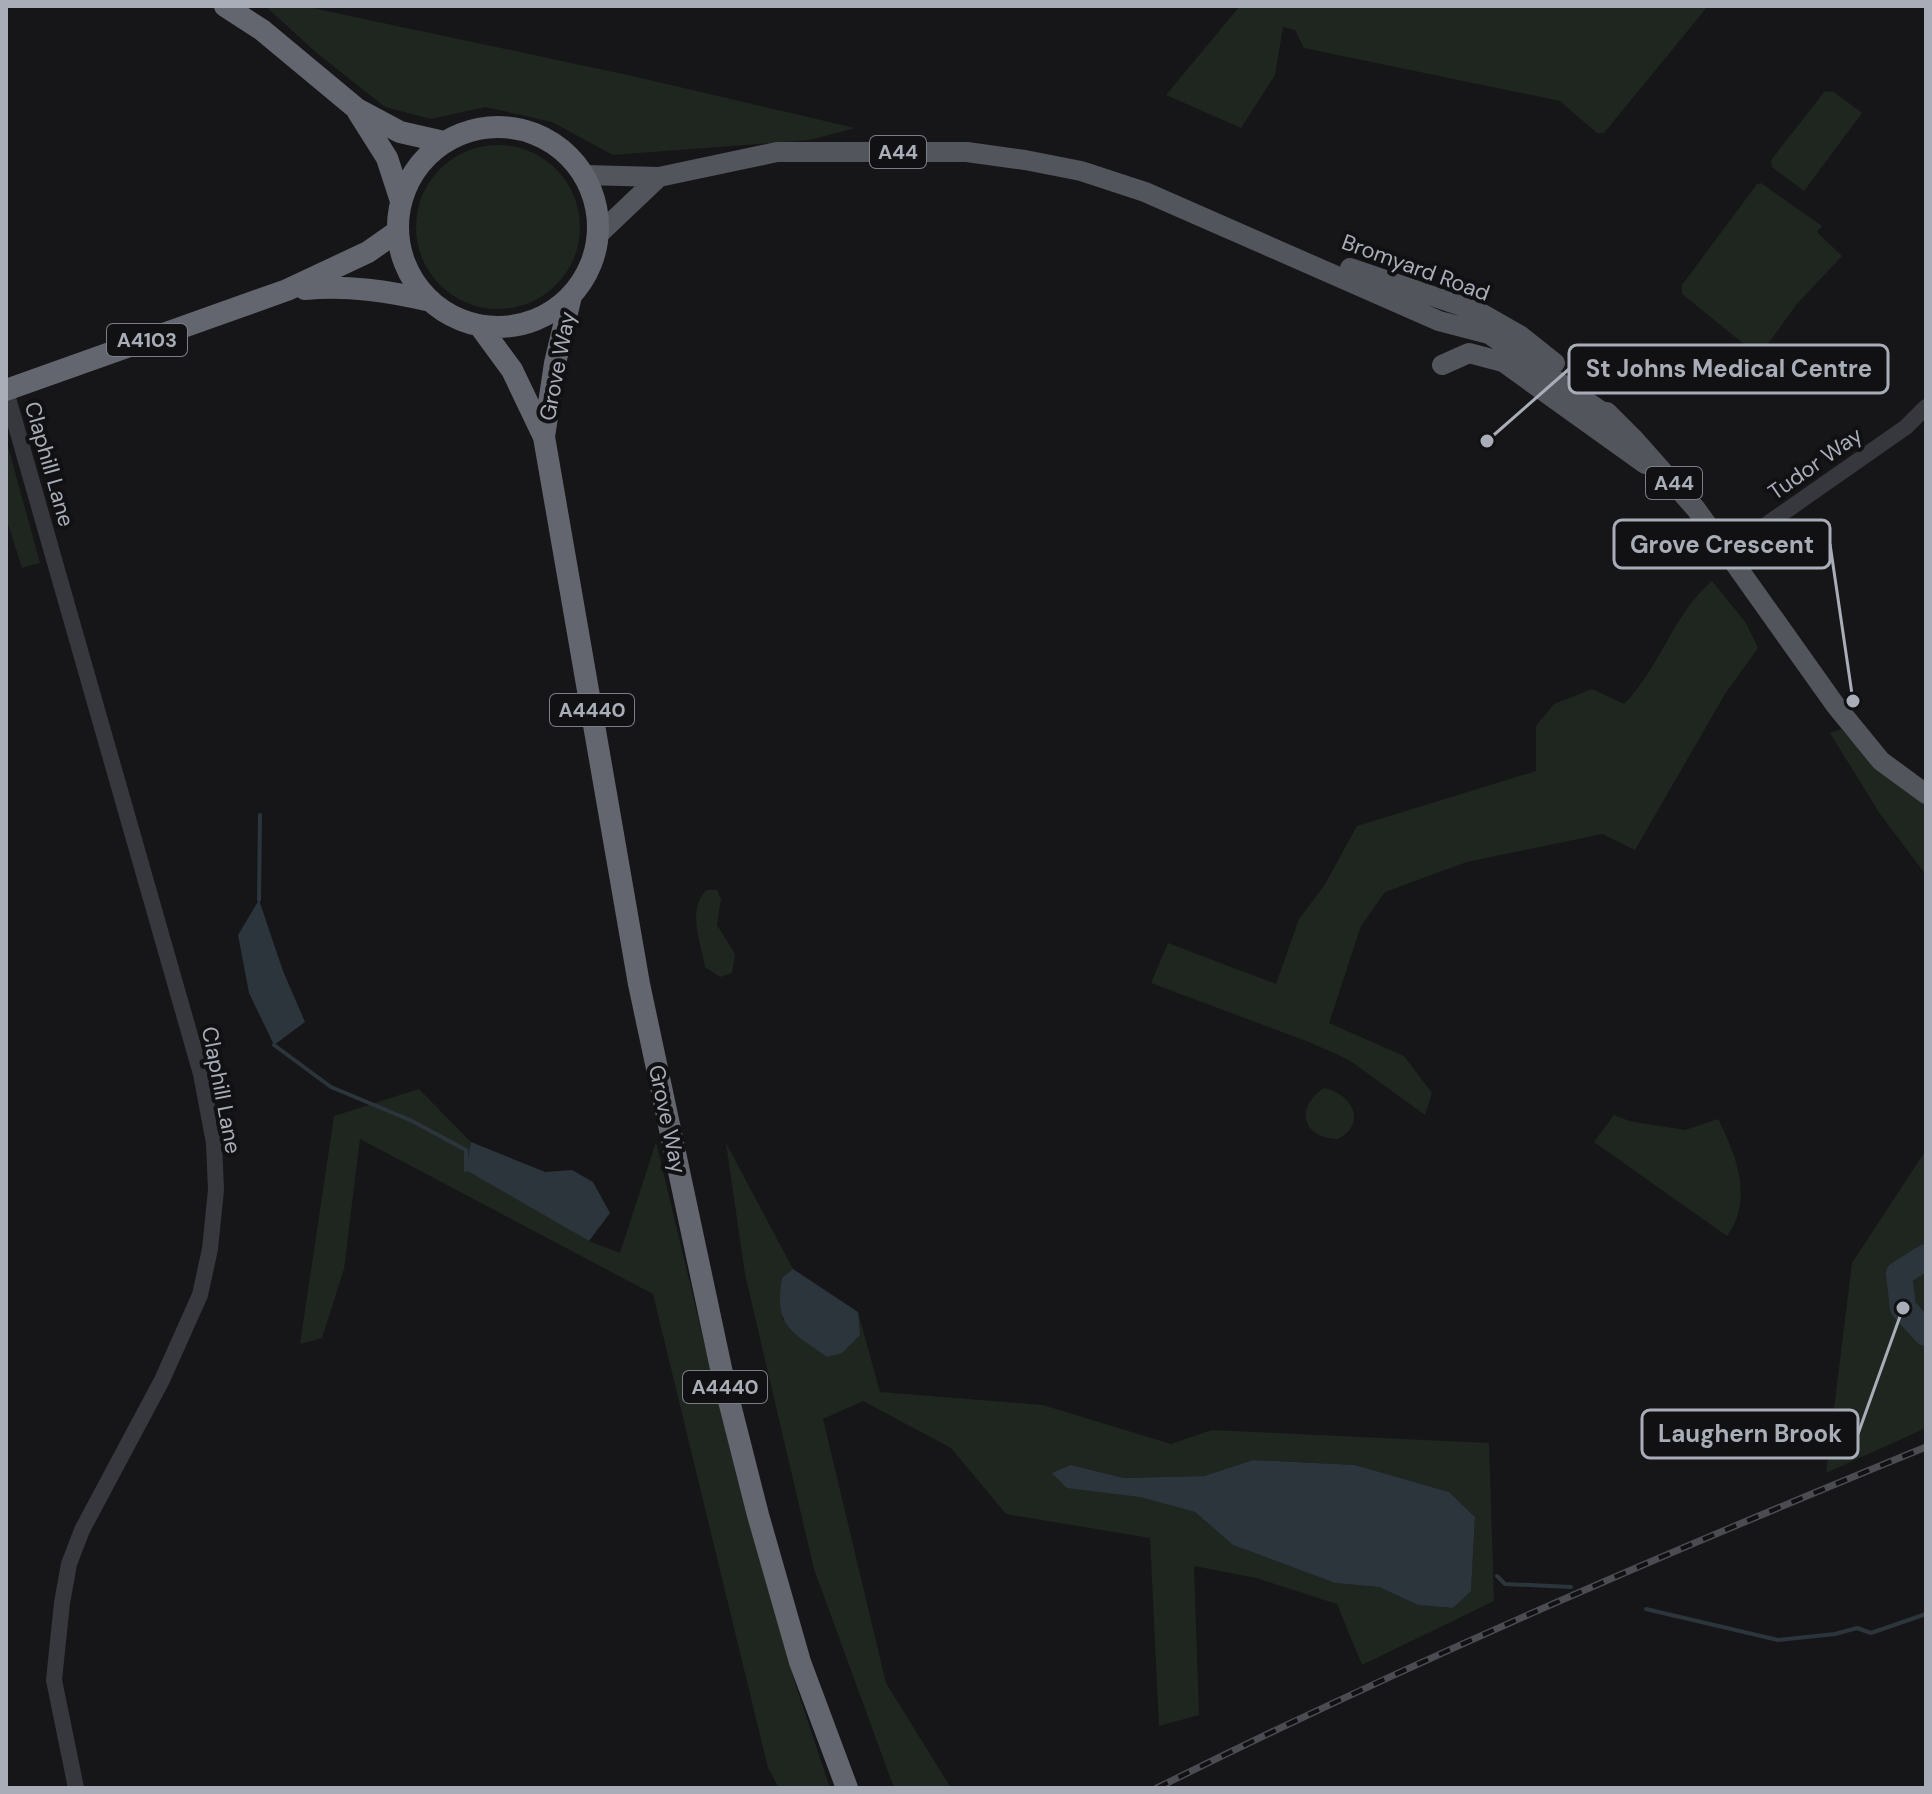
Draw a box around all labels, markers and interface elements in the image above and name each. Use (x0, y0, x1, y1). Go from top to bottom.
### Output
road number: A44 (870, 136, 926, 168)
street label: Bromyard Road (1338, 227, 1494, 308)
street label: Grove Way (533, 309, 582, 423)
road number: A4103 (107, 324, 187, 356)
callout: St Johns Medical Centre (1569, 345, 1888, 393)
text: St Johns Medical Centre (1586, 353, 1872, 384)
street label: Claphill Lane (18, 398, 81, 530)
street label: Tudor Way (1762, 420, 1868, 506)
road number: A44 (1646, 467, 1702, 499)
callout: Grove Crescent (1614, 520, 1830, 568)
text: Grove Crescent (1630, 529, 1814, 560)
road number: A4440 (550, 694, 634, 726)
street label: Claphill Lane (195, 1024, 248, 1156)
street label: Grove Way (642, 1062, 693, 1176)
road number: A4440 (683, 1371, 767, 1403)
callout: Laughern Brook (1642, 1410, 1858, 1458)
text: Laughern Brook (1658, 1418, 1842, 1449)

